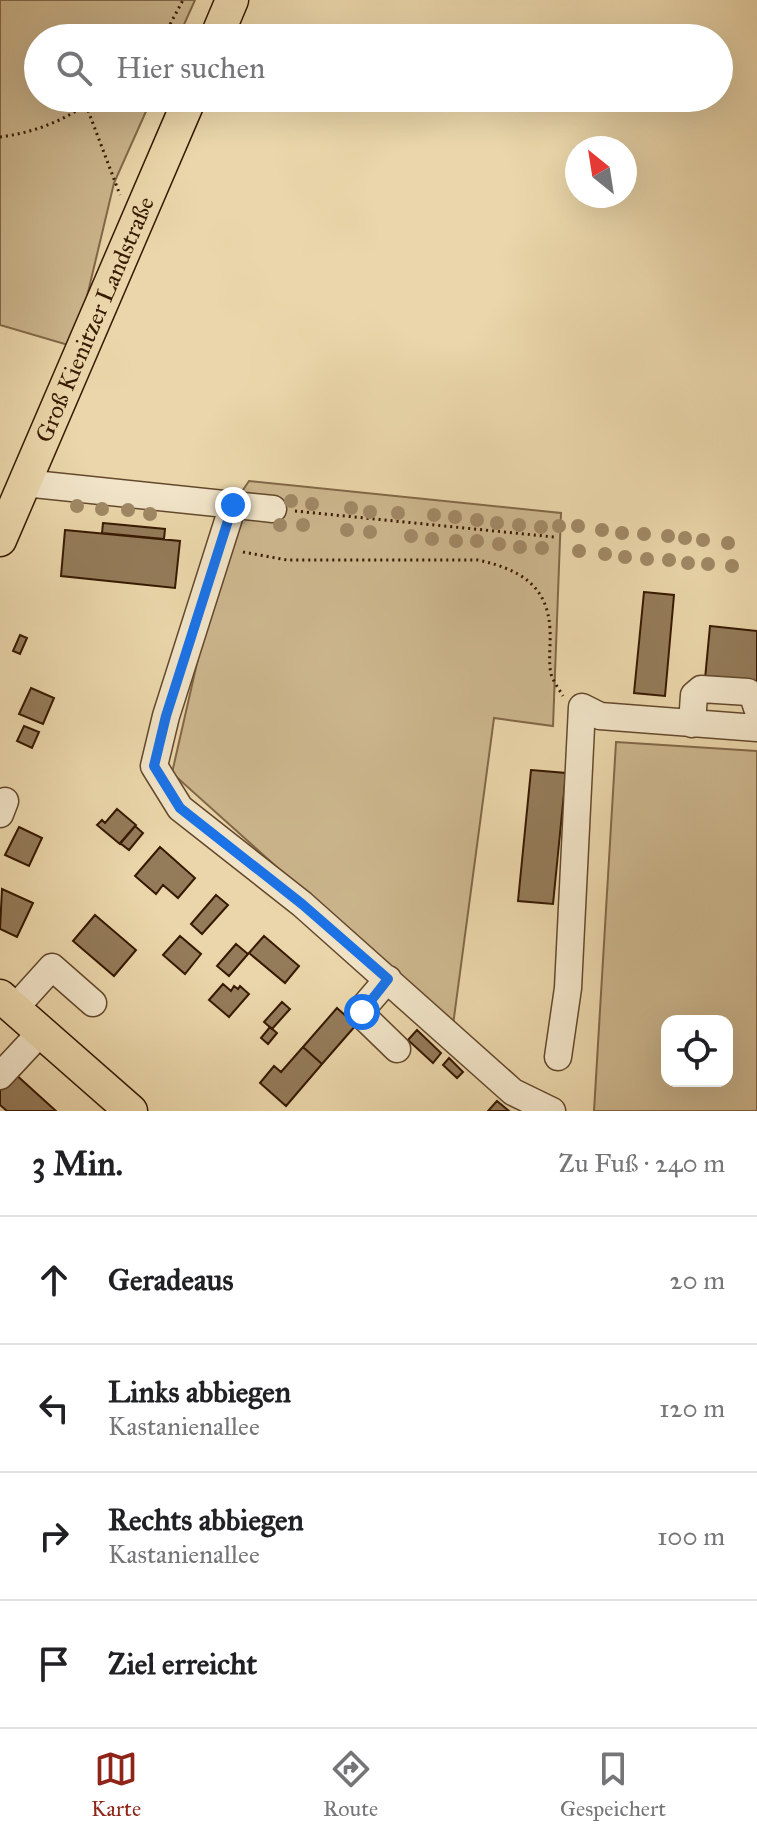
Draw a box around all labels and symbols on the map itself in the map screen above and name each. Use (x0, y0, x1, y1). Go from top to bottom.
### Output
north arrow (565, 136, 637, 208)
street label: Groß Kienitzer Landstraße (29, 192, 161, 447)
route end (215, 487, 251, 523)
route start (344, 994, 380, 1030)

